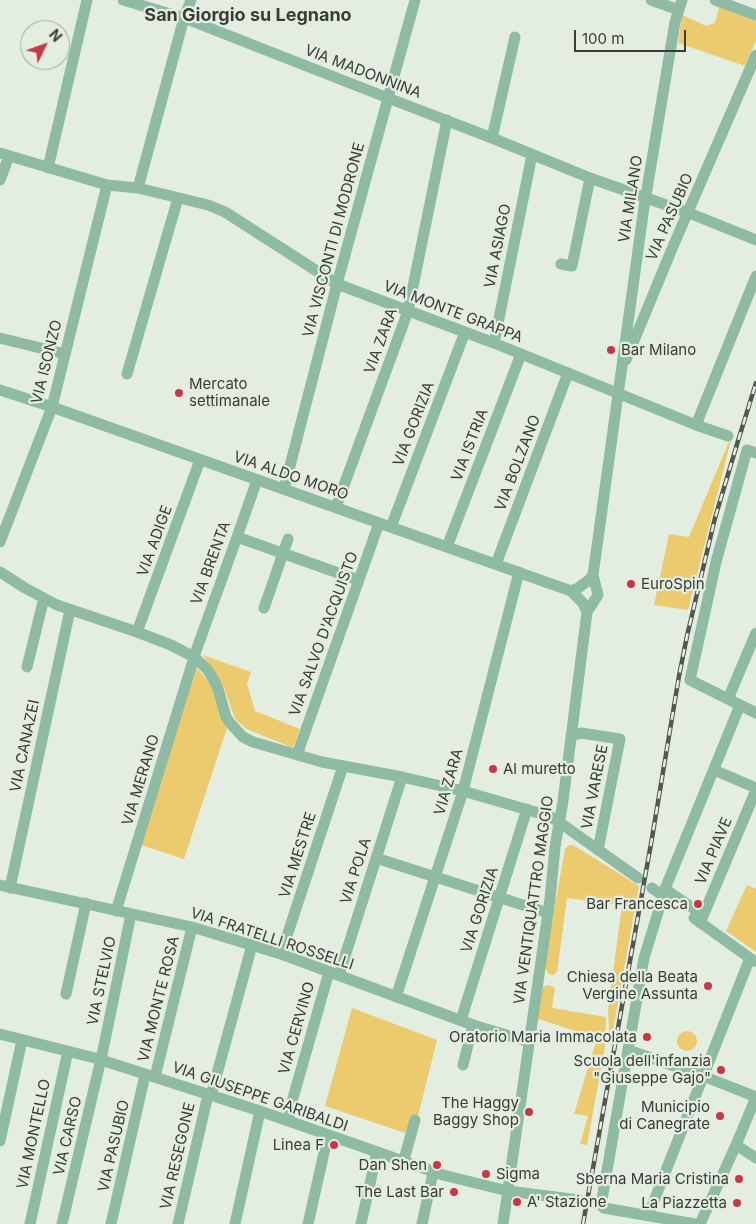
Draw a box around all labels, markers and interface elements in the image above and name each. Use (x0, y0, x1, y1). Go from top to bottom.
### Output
district label: San Giorgio su Legnano (144, 5, 352, 27)
north arrow (20, 20, 70, 70)
scale bar (576, 20, 688, 52)
text: N (46, 26, 66, 45)
text: 100 m (582, 29, 624, 48)
street label: VIA MADONNINA (302, 41, 424, 103)
street label: VIA VISCONTI DI MODRONE (299, 141, 369, 339)
street label: VIA MILANO (615, 154, 647, 244)
street label: VIA PASUBIO (643, 170, 697, 264)
street label: VIA ASIAGO (481, 202, 515, 290)
street label: VIA MONTE GRAPPA (381, 277, 525, 347)
street label: VIA ZARA (361, 306, 401, 376)
street label: VIA ISONZO (28, 318, 66, 406)
place label: Bar Milano (621, 341, 696, 359)
marker: Bar Milano (605, 344, 617, 356)
place label: Mercato settimanale (189, 375, 270, 410)
street label: VIA GORIZIA (390, 379, 438, 469)
marker: Mercato settimanale (173, 387, 185, 399)
street label: VIA ISTRIA (448, 406, 492, 484)
street label: VIA BOLZANO (491, 413, 545, 513)
street label: VIA ALDO MORO (231, 448, 351, 504)
street label: VIA ADIGE (134, 503, 176, 579)
street label: VIA BRENTA (188, 519, 234, 607)
street label: VIA SALVO D'ACQUISTO (286, 549, 362, 719)
place label: EuroSpin (641, 575, 705, 593)
marker: EuroSpin (625, 578, 637, 590)
street label: VIA CANAZEI (6, 698, 44, 794)
street label: VIA MERANO (119, 732, 163, 828)
street label: VIA VARESE (578, 743, 612, 831)
street label: VIA ZARA (431, 746, 467, 818)
place label: Al muretto (503, 760, 576, 778)
marker: Al muretto (487, 763, 499, 775)
street label: VIA VENTIQUATTRO MAGGIO (510, 794, 558, 1006)
street label: VIA MESTRE (276, 810, 320, 900)
street label: VIA PIAVE (692, 815, 736, 887)
street label: VIA POLA (337, 835, 375, 907)
street label: VIA GORIZIA (458, 865, 502, 955)
place label: Bar Francesca (586, 895, 688, 913)
marker: Bar Francesca (692, 898, 704, 910)
street label: VIA FRATELLI ROSSELLI (188, 904, 356, 974)
street label: VIA MONTE ROSA (135, 934, 183, 1064)
street label: VIA STELVIO (84, 935, 120, 1027)
place label: Chiesa della Beata Vergine Assunta (567, 968, 698, 1003)
street label: VIA CERVINO (275, 980, 319, 1076)
marker: Chiesa della Beata Vergine Assunta (702, 980, 714, 992)
place label: Oratorio Maria Immacolata (449, 1028, 637, 1046)
marker: Oratorio Maria Immacolata (641, 1031, 653, 1043)
place label: Scuola dell'infanzia "Giuseppe Gajo" (574, 1052, 711, 1087)
street label: VIA GIUSEPPE GARIBALDI (170, 1058, 350, 1136)
marker: Scuola dell'infanzia "Giuseppe Gajo" (715, 1064, 727, 1076)
street label: VIA MONTELLO (14, 1077, 54, 1191)
place label: The Haggy Baggy Shop (433, 1094, 519, 1129)
street label: VIA CARSO (50, 1095, 86, 1177)
street label: VIA PASUBIO (95, 1098, 133, 1194)
place label: Municipio di Canegrate (619, 1098, 710, 1133)
street label: VIA RESEGONE (157, 1101, 199, 1211)
marker: The Haggy Baggy Shop (523, 1106, 535, 1118)
marker: Municipio di Canegrate (714, 1110, 726, 1122)
place label: Linea F (273, 1136, 324, 1154)
marker: Linea F (328, 1139, 340, 1151)
place label: Dan Shen (359, 1156, 427, 1174)
marker: Dan Shen (431, 1159, 443, 1171)
place label: Sigma (496, 1165, 540, 1183)
marker: Sigma (480, 1168, 492, 1180)
place label: Sberna Maria Cristina (576, 1170, 729, 1188)
marker: Sberna Maria Cristina (733, 1173, 745, 1185)
place label: The Last Bar (355, 1183, 444, 1201)
marker: The Last Bar (448, 1186, 460, 1198)
place label: A' Stazione (527, 1193, 606, 1211)
place label: La Piazzetta (641, 1194, 727, 1212)
marker: A' Stazione (511, 1196, 523, 1208)
marker: La Piazzetta (731, 1197, 743, 1209)

